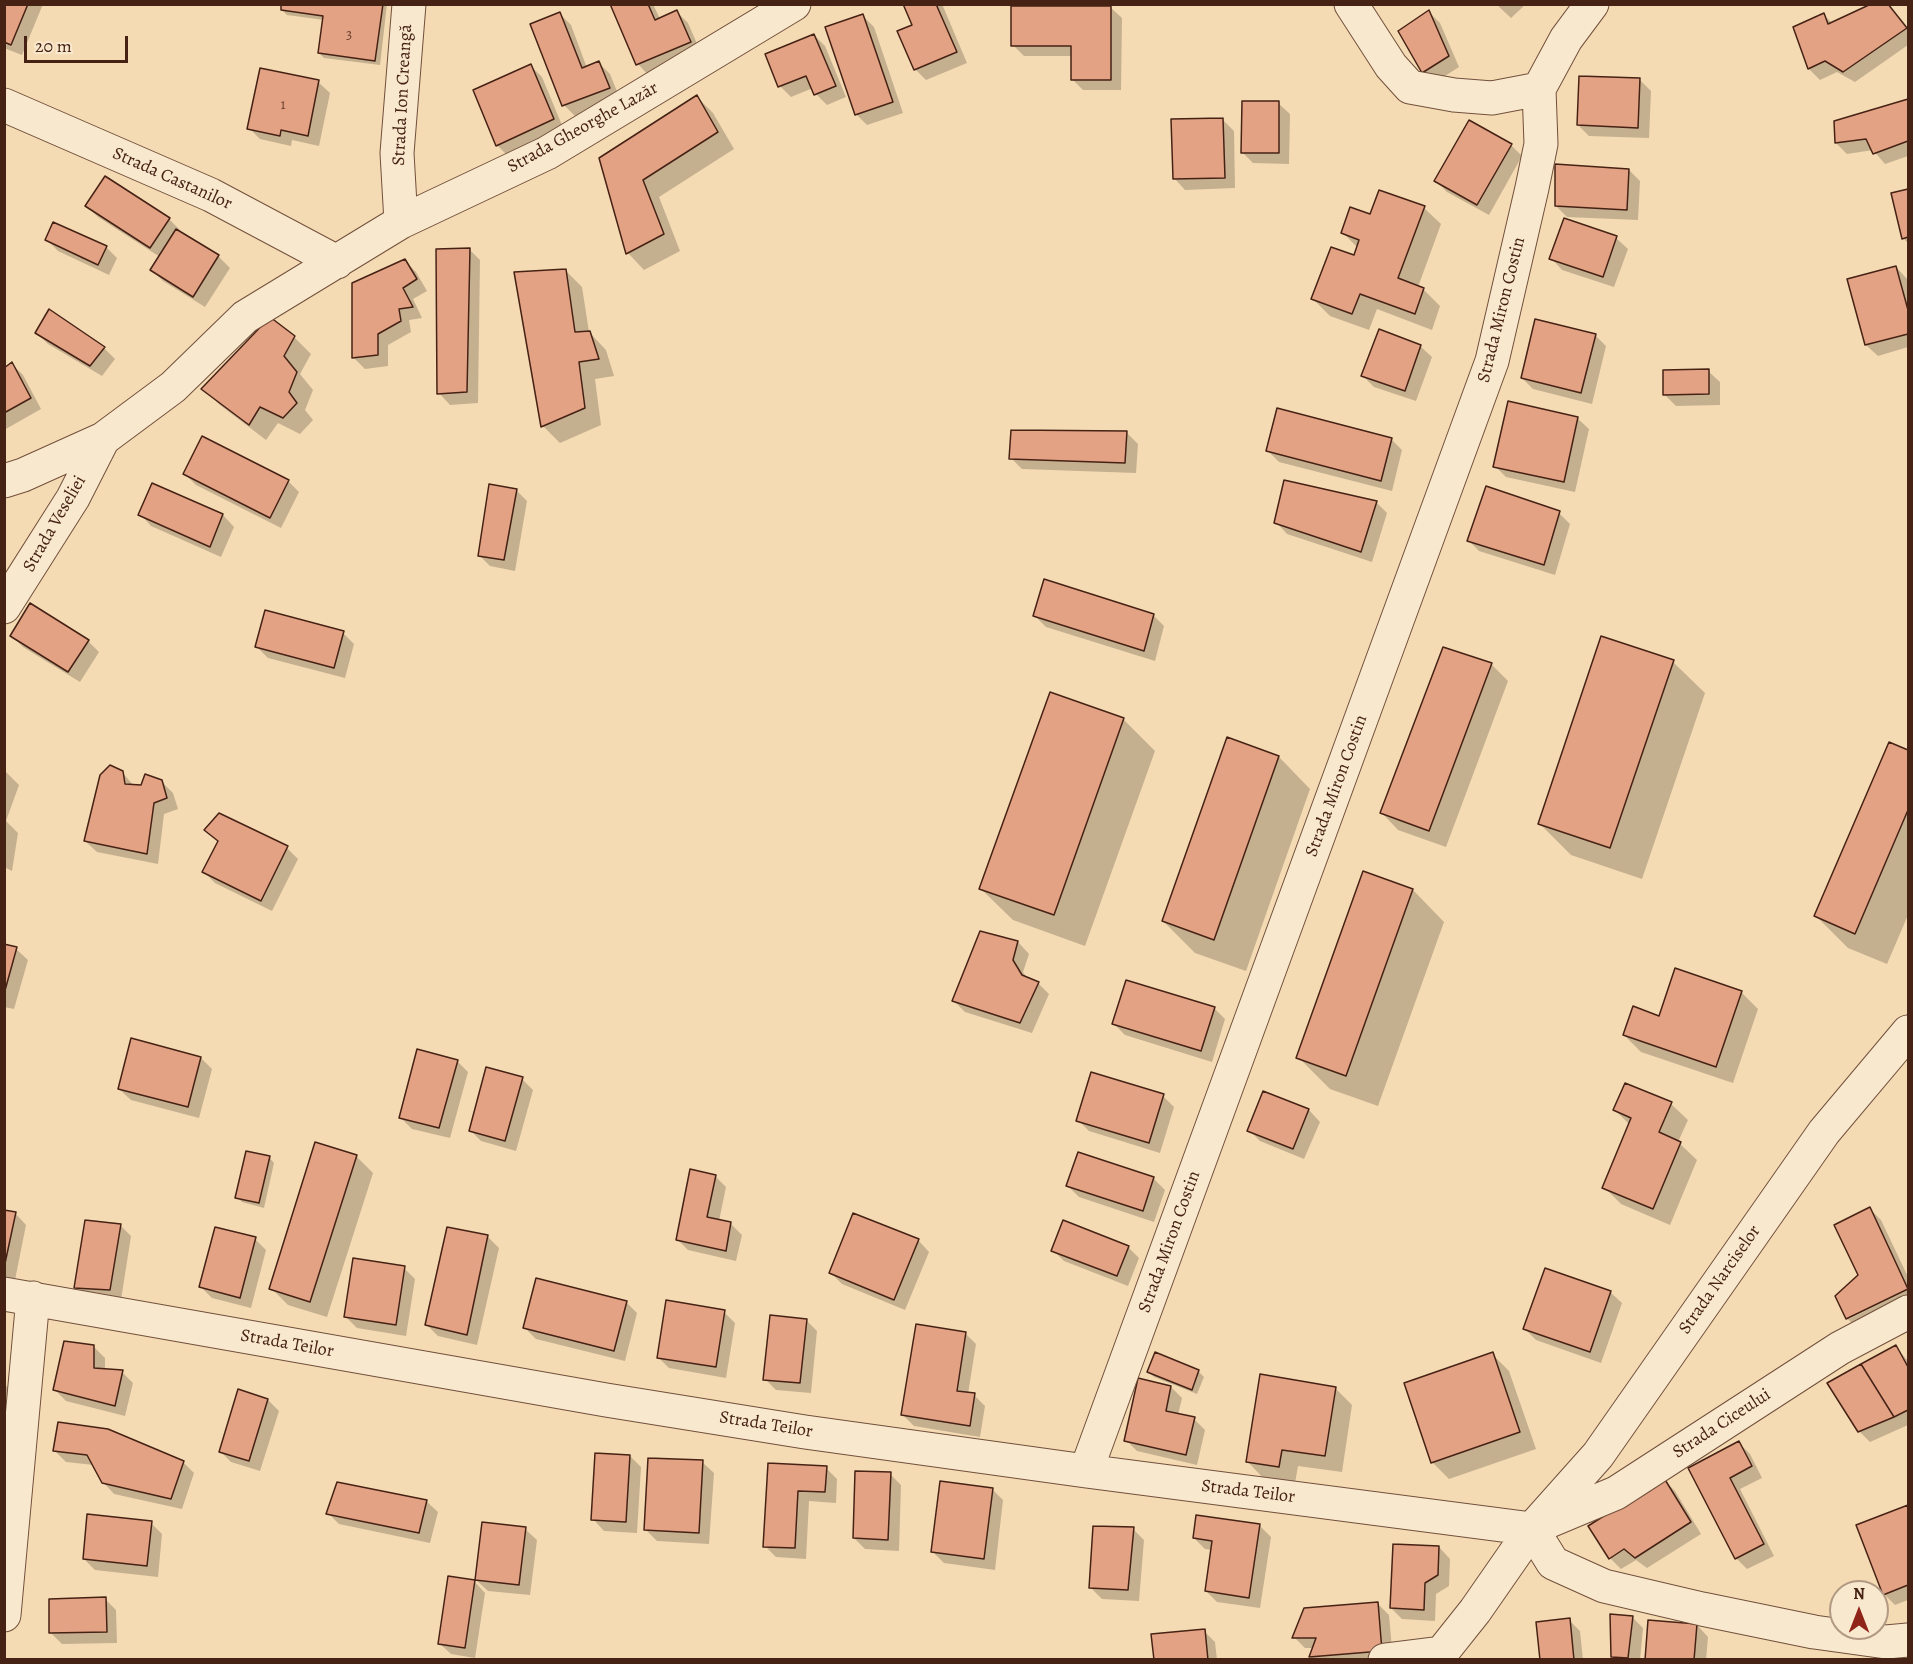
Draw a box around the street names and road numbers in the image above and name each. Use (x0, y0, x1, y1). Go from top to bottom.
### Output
street label: Strada Ion Creangă (389, 24, 417, 166)
street label: Strada Gheorghe Lazăr (504, 78, 662, 178)
street label: Strada Castanilor (109, 143, 235, 215)
street label: Strada Miron Costin (1473, 235, 1531, 385)
street label: Strada Veseliei (19, 472, 91, 576)
street label: Strada Miron Costin (1301, 712, 1373, 860)
street label: Strada Miron Costin (1134, 1168, 1206, 1316)
street label: Strada Narciselor (1674, 1221, 1766, 1339)
street label: Strada Teilor (239, 1325, 335, 1363)
street label: Strada Ciceului (1669, 1384, 1775, 1464)
street label: Strada Teilor (718, 1407, 814, 1443)
street label: Strada Teilor (1200, 1476, 1296, 1508)

